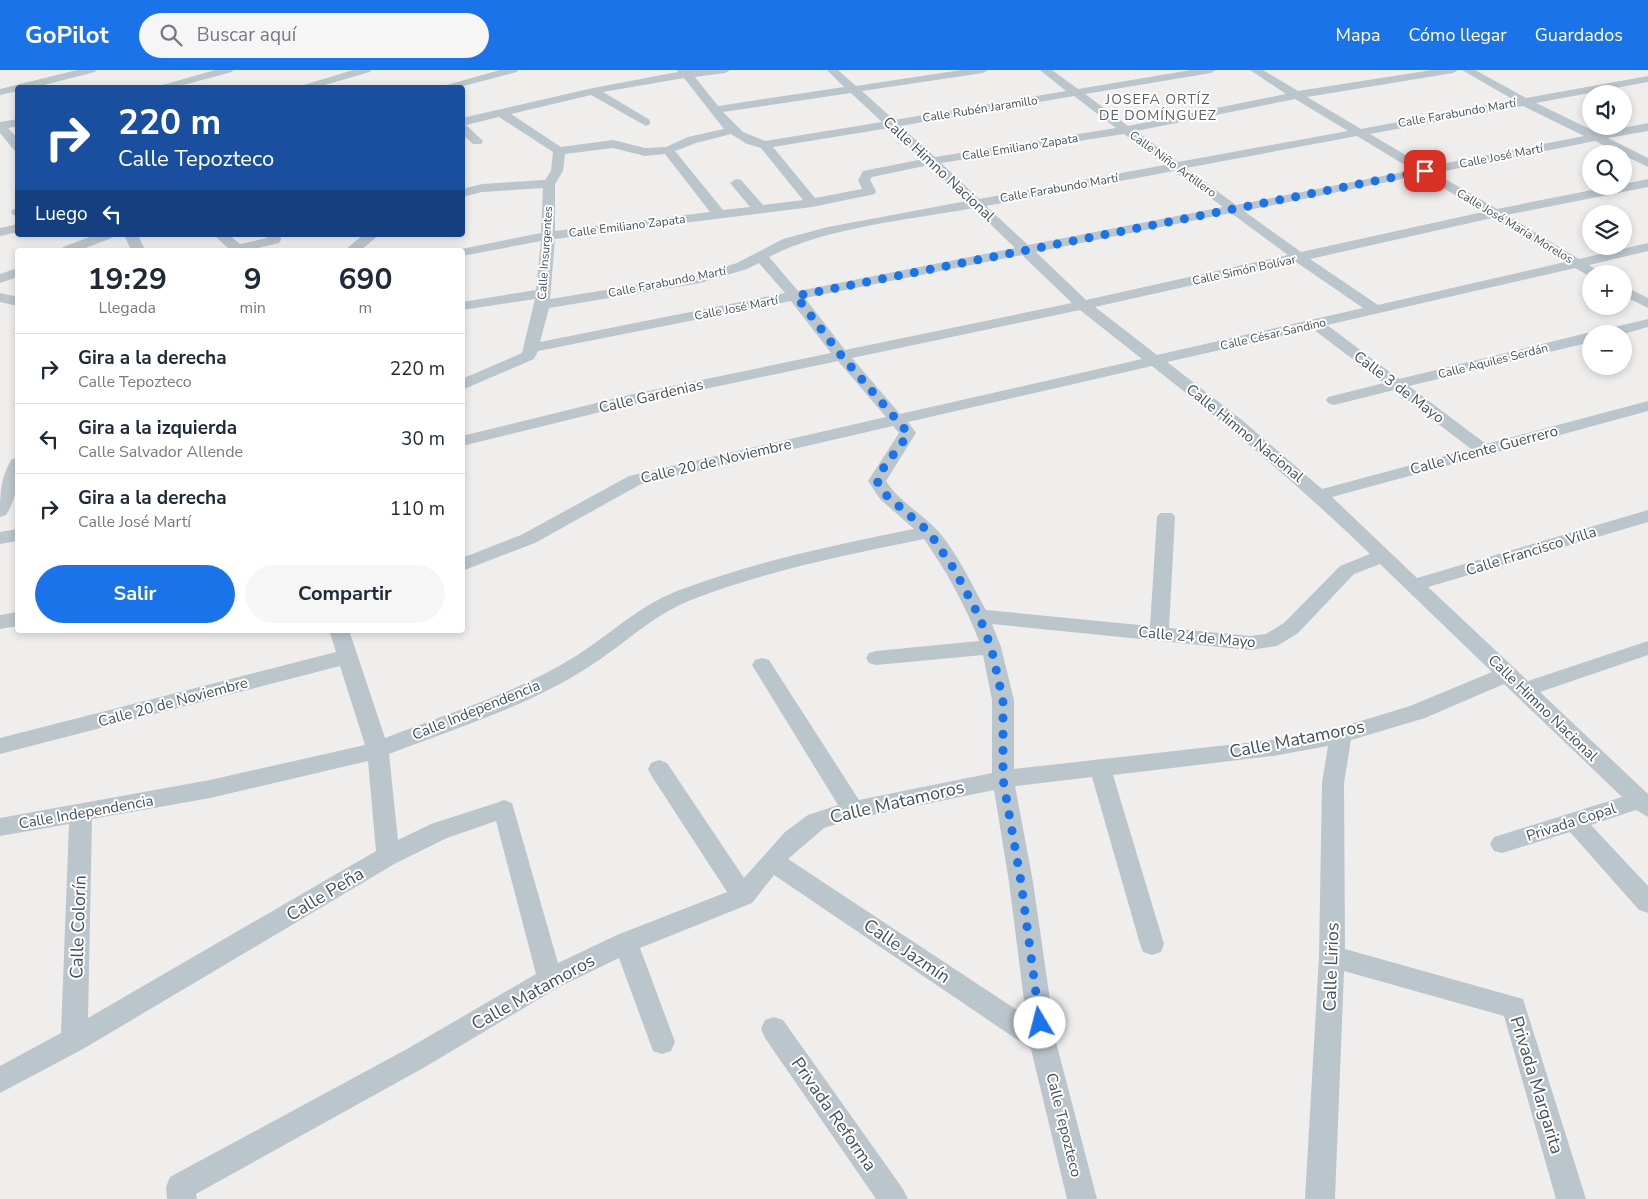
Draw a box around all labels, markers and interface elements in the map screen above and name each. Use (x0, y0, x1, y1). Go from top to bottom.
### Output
search box (139, 13, 489, 58)
text: GoPilot (25, 19, 109, 51)
icon: search (157, 21, 185, 49)
text: Buscar aquí (197, 22, 296, 48)
text: Mapa (1336, 23, 1381, 47)
text: Cómo llegar (1409, 23, 1507, 47)
text: Guardados (1535, 23, 1623, 47)
map controls (1582, 85, 1632, 375)
button: sound (1582, 85, 1632, 135)
district label: JOSEFA ORTÍZ DE DOMÍNGUEZ (1099, 90, 1217, 125)
street label: Calle Rubén Jaramillo (921, 92, 1039, 126)
street label: Calle Farabundo Martí (1397, 95, 1518, 131)
text: 220 m (118, 99, 221, 146)
icon: right (35, 105, 100, 170)
street label: Calle Himno Nacional (879, 112, 999, 226)
street label: Calle Niño Artillero (1126, 127, 1220, 201)
street label: Calle Emiliano Zapata (961, 130, 1079, 164)
street label: Calle José Martí (1458, 140, 1545, 172)
text: Calle Tepozteco (118, 144, 274, 174)
button: search (1582, 145, 1632, 195)
pin (1404, 150, 1446, 192)
icon: arrive (1411, 157, 1439, 185)
street label: Calle Farabundo Martí (999, 170, 1120, 206)
street label: Calle José María Morelos (1454, 185, 1576, 267)
icon: left (98, 200, 126, 228)
text: Luego (35, 201, 88, 227)
street label: Calle Insurgentes (534, 205, 556, 300)
button: layers (1582, 205, 1632, 255)
street label: Calle Emiliano Zapata (568, 211, 686, 241)
street label: Calle Simón Bolívar (1191, 251, 1298, 289)
text: 19:29 (88, 259, 167, 300)
text: 9 (244, 259, 262, 300)
text: 690 (338, 259, 392, 300)
street label: Calle Farabundo Martí (607, 263, 728, 301)
button: + (1582, 265, 1632, 315)
street label: Calle José Martí (693, 292, 780, 324)
text: Llegada (98, 297, 156, 319)
text: min (239, 297, 266, 319)
text: m (359, 297, 372, 319)
street label: Calle César Sandino (1219, 314, 1328, 354)
button: − (1582, 325, 1632, 375)
street label: Calle Aquiles Serdán (1436, 340, 1550, 382)
text: Gira a la derecha (78, 345, 227, 371)
street label: Calle 3 de Mayo (1350, 346, 1448, 428)
icon: right (35, 355, 63, 383)
text: 220 m (390, 356, 445, 382)
text: Calle Tepozteco (78, 371, 192, 393)
street label: Calle Gardenias (597, 374, 705, 418)
street label: Calle Himno Nacional (1182, 379, 1308, 487)
text: Gira a la izquierda (78, 415, 237, 441)
street label: Calle Vicente Guerrero (1408, 421, 1560, 479)
icon: left (35, 425, 63, 453)
text: 30 m (401, 426, 445, 452)
street label: Calle 20 de Noviembre (639, 434, 793, 488)
text: Calle Salvador Allende (78, 441, 243, 463)
text: Gira a la derecha (78, 485, 227, 511)
icon: right (35, 495, 63, 523)
text: 110 m (390, 496, 445, 522)
text: Calle José Martí (78, 511, 191, 533)
street label: Calle Francisco Villa (1463, 522, 1599, 580)
button: Salir (35, 565, 235, 623)
button: Compartir (245, 565, 445, 623)
street label: Calle 24 de Mayo (1138, 622, 1256, 652)
street label: Calle Himno Nacional (1484, 650, 1603, 766)
street label: Calle 20 de Noviembre (96, 672, 250, 732)
street label: Calle Independencia (409, 675, 543, 745)
street label: Calle Matamoros (1227, 714, 1367, 764)
street label: Calle Matamoros (827, 775, 967, 829)
street label: Calle Independencia (17, 790, 155, 834)
street label: Privada Copal (1524, 798, 1619, 846)
street label: Calle Peña (282, 861, 368, 927)
street label: Calle Colorín (64, 875, 92, 979)
street label: Calle Jazmín (859, 913, 955, 989)
street label: Calle Lirios (1317, 922, 1345, 1012)
street label: Calle Matamoros (467, 948, 599, 1036)
position arrow (1013, 996, 1065, 1048)
street label: Privada Margarita (1505, 1013, 1569, 1157)
street label: Privada Reforma (786, 1052, 882, 1176)
street label: Calle Tepozteco (1041, 1071, 1087, 1179)

